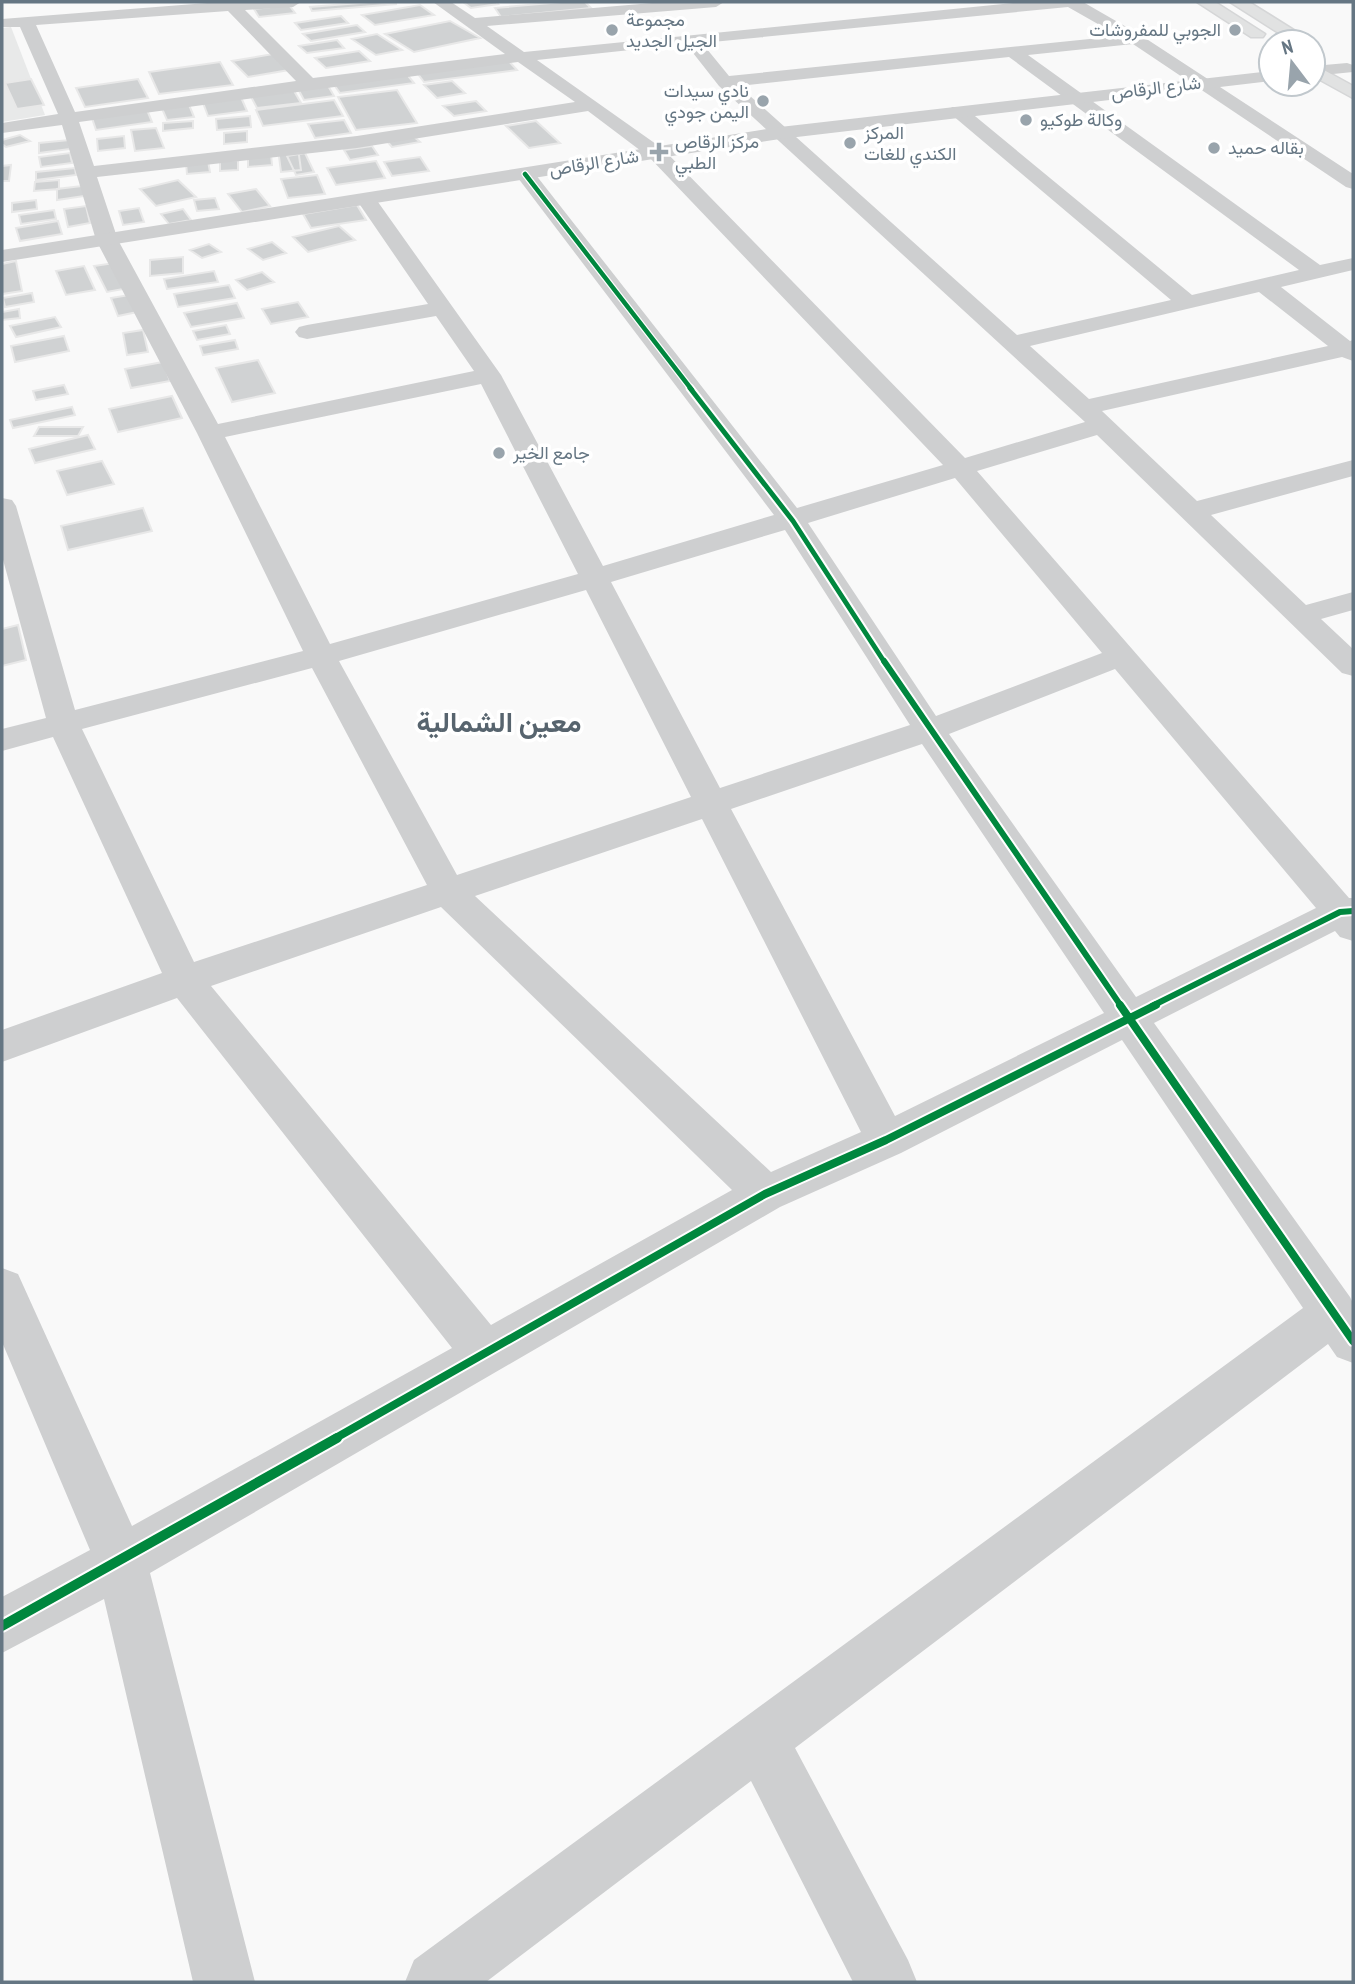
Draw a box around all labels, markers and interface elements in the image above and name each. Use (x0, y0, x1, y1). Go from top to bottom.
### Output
place label: مجموعة الجيل الجديد (626, 8, 717, 52)
place label: الجوبي للمفروشات (1089, 18, 1221, 45)
marker: مجموعة الجيل الجديد (604, 22, 620, 38)
marker: الجوبي للمفروشات (1227, 22, 1243, 38)
north arrow (1257, 28, 1327, 98)
text: N (1279, 34, 1296, 60)
street label: شارع الرقاص (1110, 71, 1202, 105)
place label: نادي سيدات اليمن جودي (664, 79, 749, 127)
marker: نادي سيدات اليمن جودي (755, 93, 771, 109)
place label: وكالة طوكيو (1040, 108, 1122, 131)
marker: وكالة طوكيو (1018, 112, 1034, 128)
place label: المركز الكندي للغات (863, 121, 956, 169)
place label: مركز الرقاص الطبي (675, 130, 759, 178)
marker: المركز الكندي للغات (842, 135, 858, 151)
place label: بقاله حميد (1228, 136, 1304, 159)
marker: بقاله حميد (1206, 140, 1222, 156)
marker: مركز الرقاص الطبي (649, 142, 669, 162)
street label: شارع الرقاص (547, 144, 641, 182)
place label: جامع الخير (512, 441, 590, 465)
marker: جامع الخير (491, 445, 507, 461)
district label: معين الشمالية (416, 703, 582, 740)

